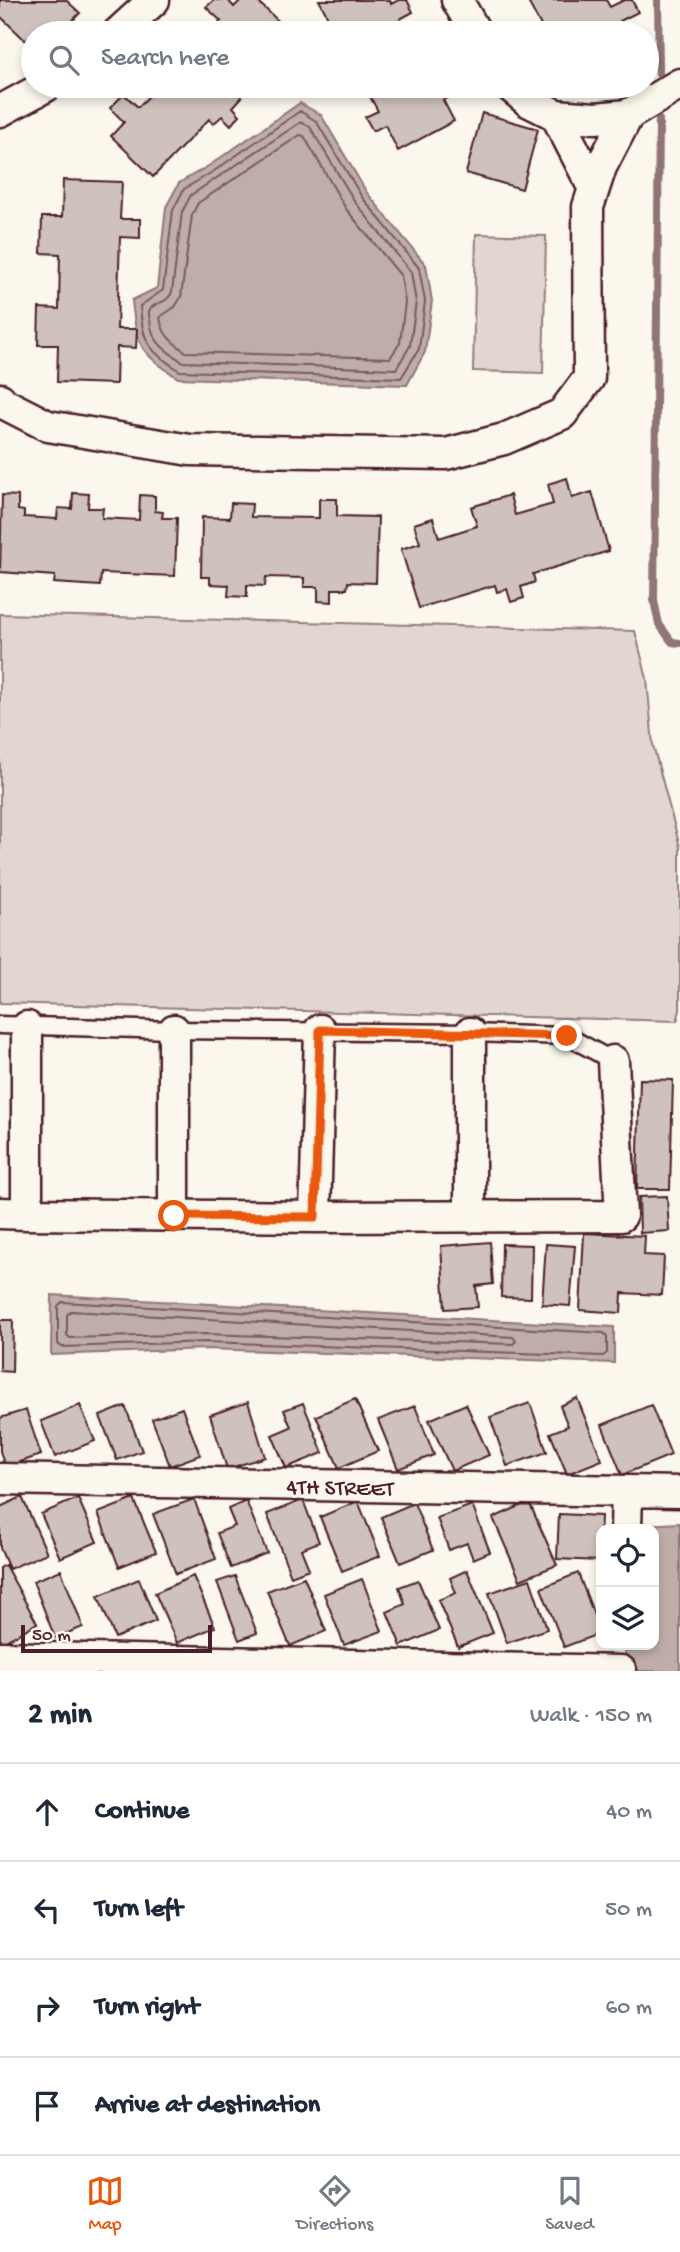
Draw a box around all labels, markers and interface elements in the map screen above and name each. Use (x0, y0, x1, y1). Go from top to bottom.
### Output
search box (21, 21, 659, 98)
icon: search (45, 41, 83, 79)
text: Search here (101, 44, 229, 75)
route end (551, 1020, 582, 1051)
route start (158, 1200, 189, 1231)
street label: 4TH STREET (286, 1475, 395, 1504)
map controls (596, 1524, 659, 1650)
button: locate (596, 1524, 659, 1587)
button: layers (596, 1587, 659, 1650)
scale bar (21, 1622, 212, 1654)
text: 50 m (32, 1625, 71, 1648)
text: 2 min (28, 1699, 92, 1734)
text: Walk · 150 m (530, 1703, 652, 1730)
icon: ahead (28, 1793, 66, 1831)
text: Continue (95, 1797, 189, 1828)
text: 40 m (606, 1799, 652, 1826)
icon: left (28, 1891, 66, 1929)
text: Turn left (95, 1895, 183, 1926)
text: 50 m (605, 1897, 652, 1924)
icon: right (28, 1989, 66, 2027)
text: Turn right (95, 1993, 199, 2024)
text: 60 m (606, 1995, 652, 2022)
icon: arrive (28, 2087, 66, 2125)
text: Arrive at destination (95, 2091, 320, 2122)
tab: Map (86, 2172, 124, 2237)
tab: Directions (296, 2172, 373, 2237)
tab: Saved (545, 2172, 594, 2237)

